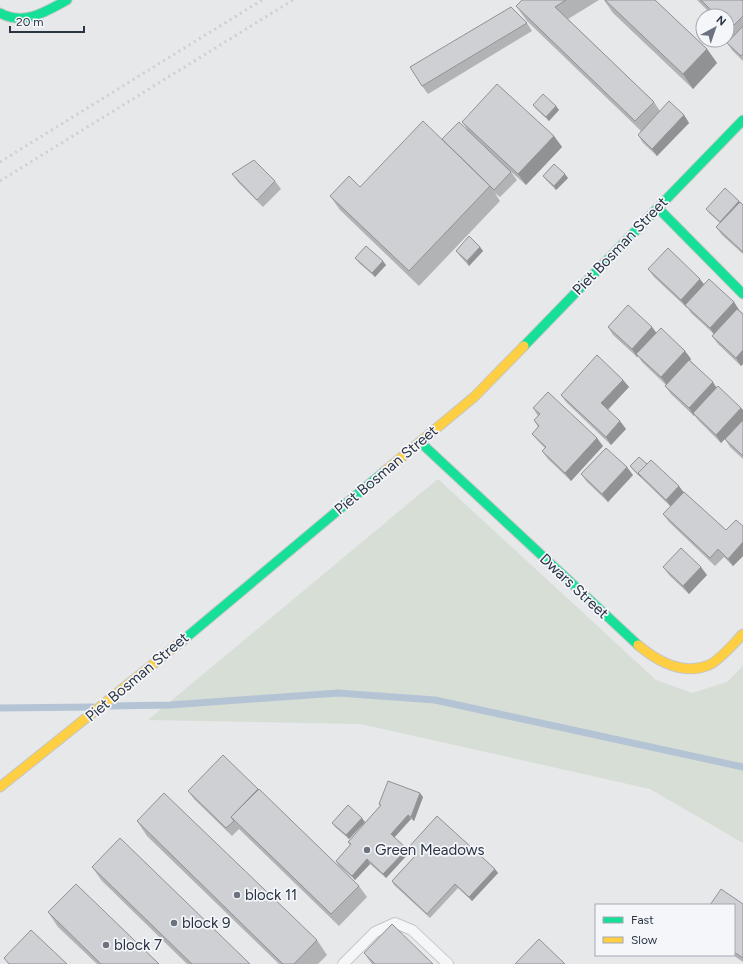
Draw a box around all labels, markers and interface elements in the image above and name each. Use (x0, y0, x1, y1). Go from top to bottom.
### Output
scale bar (10, 8, 84, 34)
north arrow (695, 8, 735, 48)
text: N (714, 13, 729, 28)
text: 20 m (16, 15, 44, 29)
street label: Piet Bosman Street (569, 193, 672, 299)
street label: Piet Bosman Street (331, 421, 441, 518)
street label: Dwars Street (536, 550, 612, 623)
street label: Piet Bosman Street (82, 628, 192, 725)
place label: Green Meadows (375, 841, 485, 859)
marker: Green Meadows (362, 845, 372, 855)
place label: block 11 (245, 886, 297, 904)
marker: block 11 (232, 890, 242, 900)
legend (595, 904, 735, 956)
text: Fast (631, 913, 654, 927)
place label: block 9 (182, 914, 230, 932)
marker: block 9 (169, 918, 179, 928)
text: Slow (631, 933, 658, 947)
place label: block 7 (114, 936, 162, 954)
marker: block 7 (101, 940, 111, 950)

